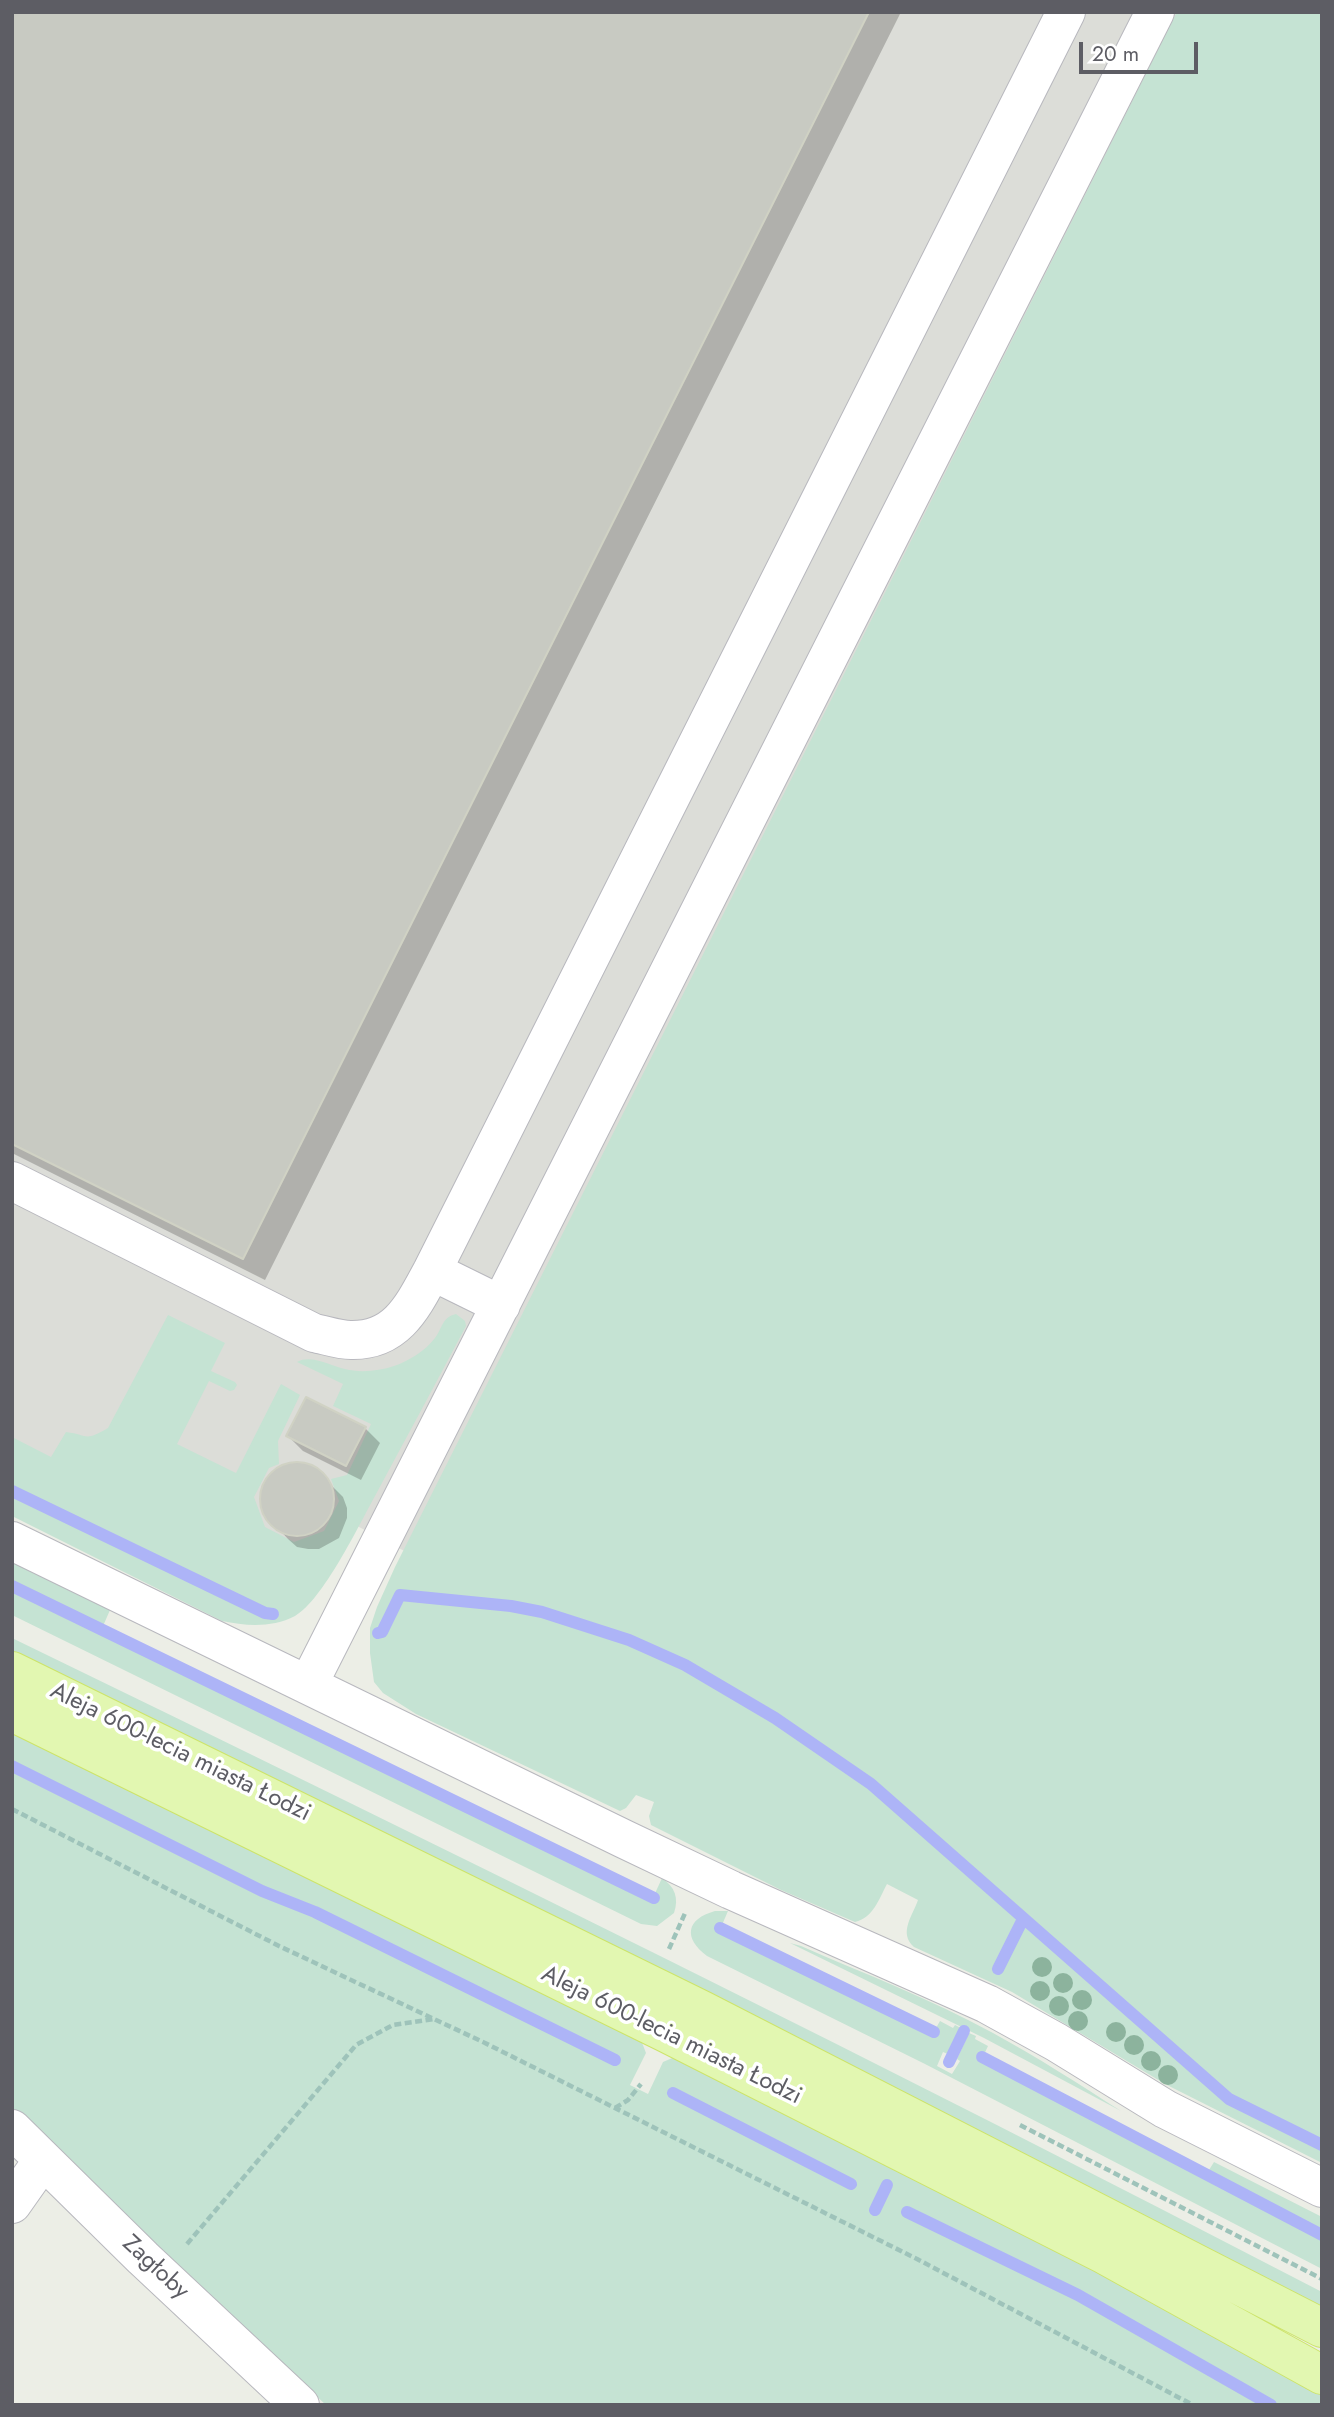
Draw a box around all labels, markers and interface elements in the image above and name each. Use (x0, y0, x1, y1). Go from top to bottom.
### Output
scale bar (1082, 28, 1201, 72)
text: 20 m (1092, 39, 1139, 69)
street label: Aleja 600-lecia miasta Łodzi (45, 1677, 315, 1829)
street label: Aleja 600-lecia miasta Łodzi (536, 1960, 806, 2112)
street label: Zagłoby (116, 2230, 194, 2306)

